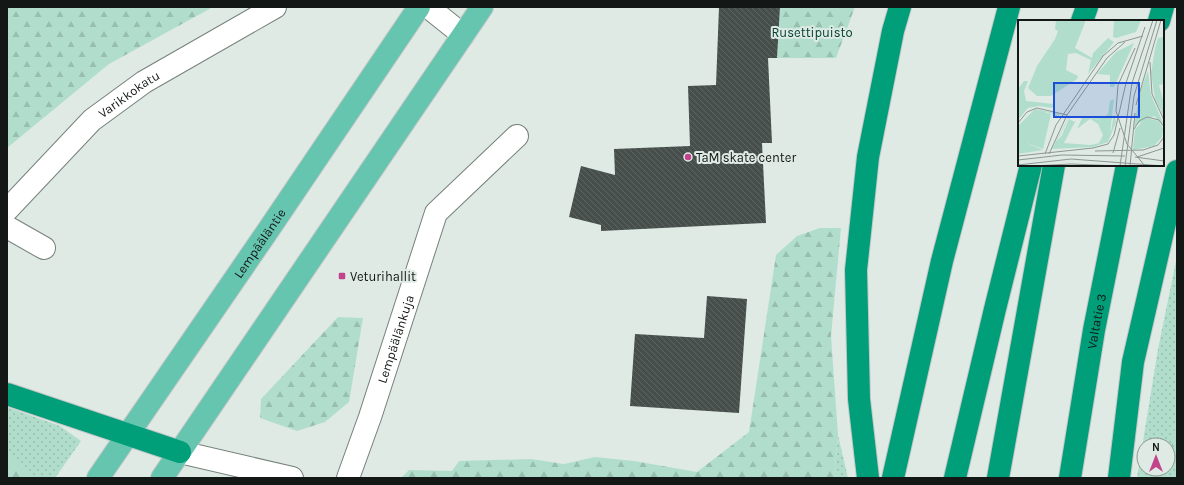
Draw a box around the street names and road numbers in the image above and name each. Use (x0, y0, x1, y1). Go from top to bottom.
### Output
street label: Varikkokatu (95, 68, 162, 121)
street label: Lempääläntie (231, 205, 289, 281)
street label: Valtatie 3 (1084, 292, 1109, 350)
street label: Lempäälänkuja (374, 293, 417, 385)

